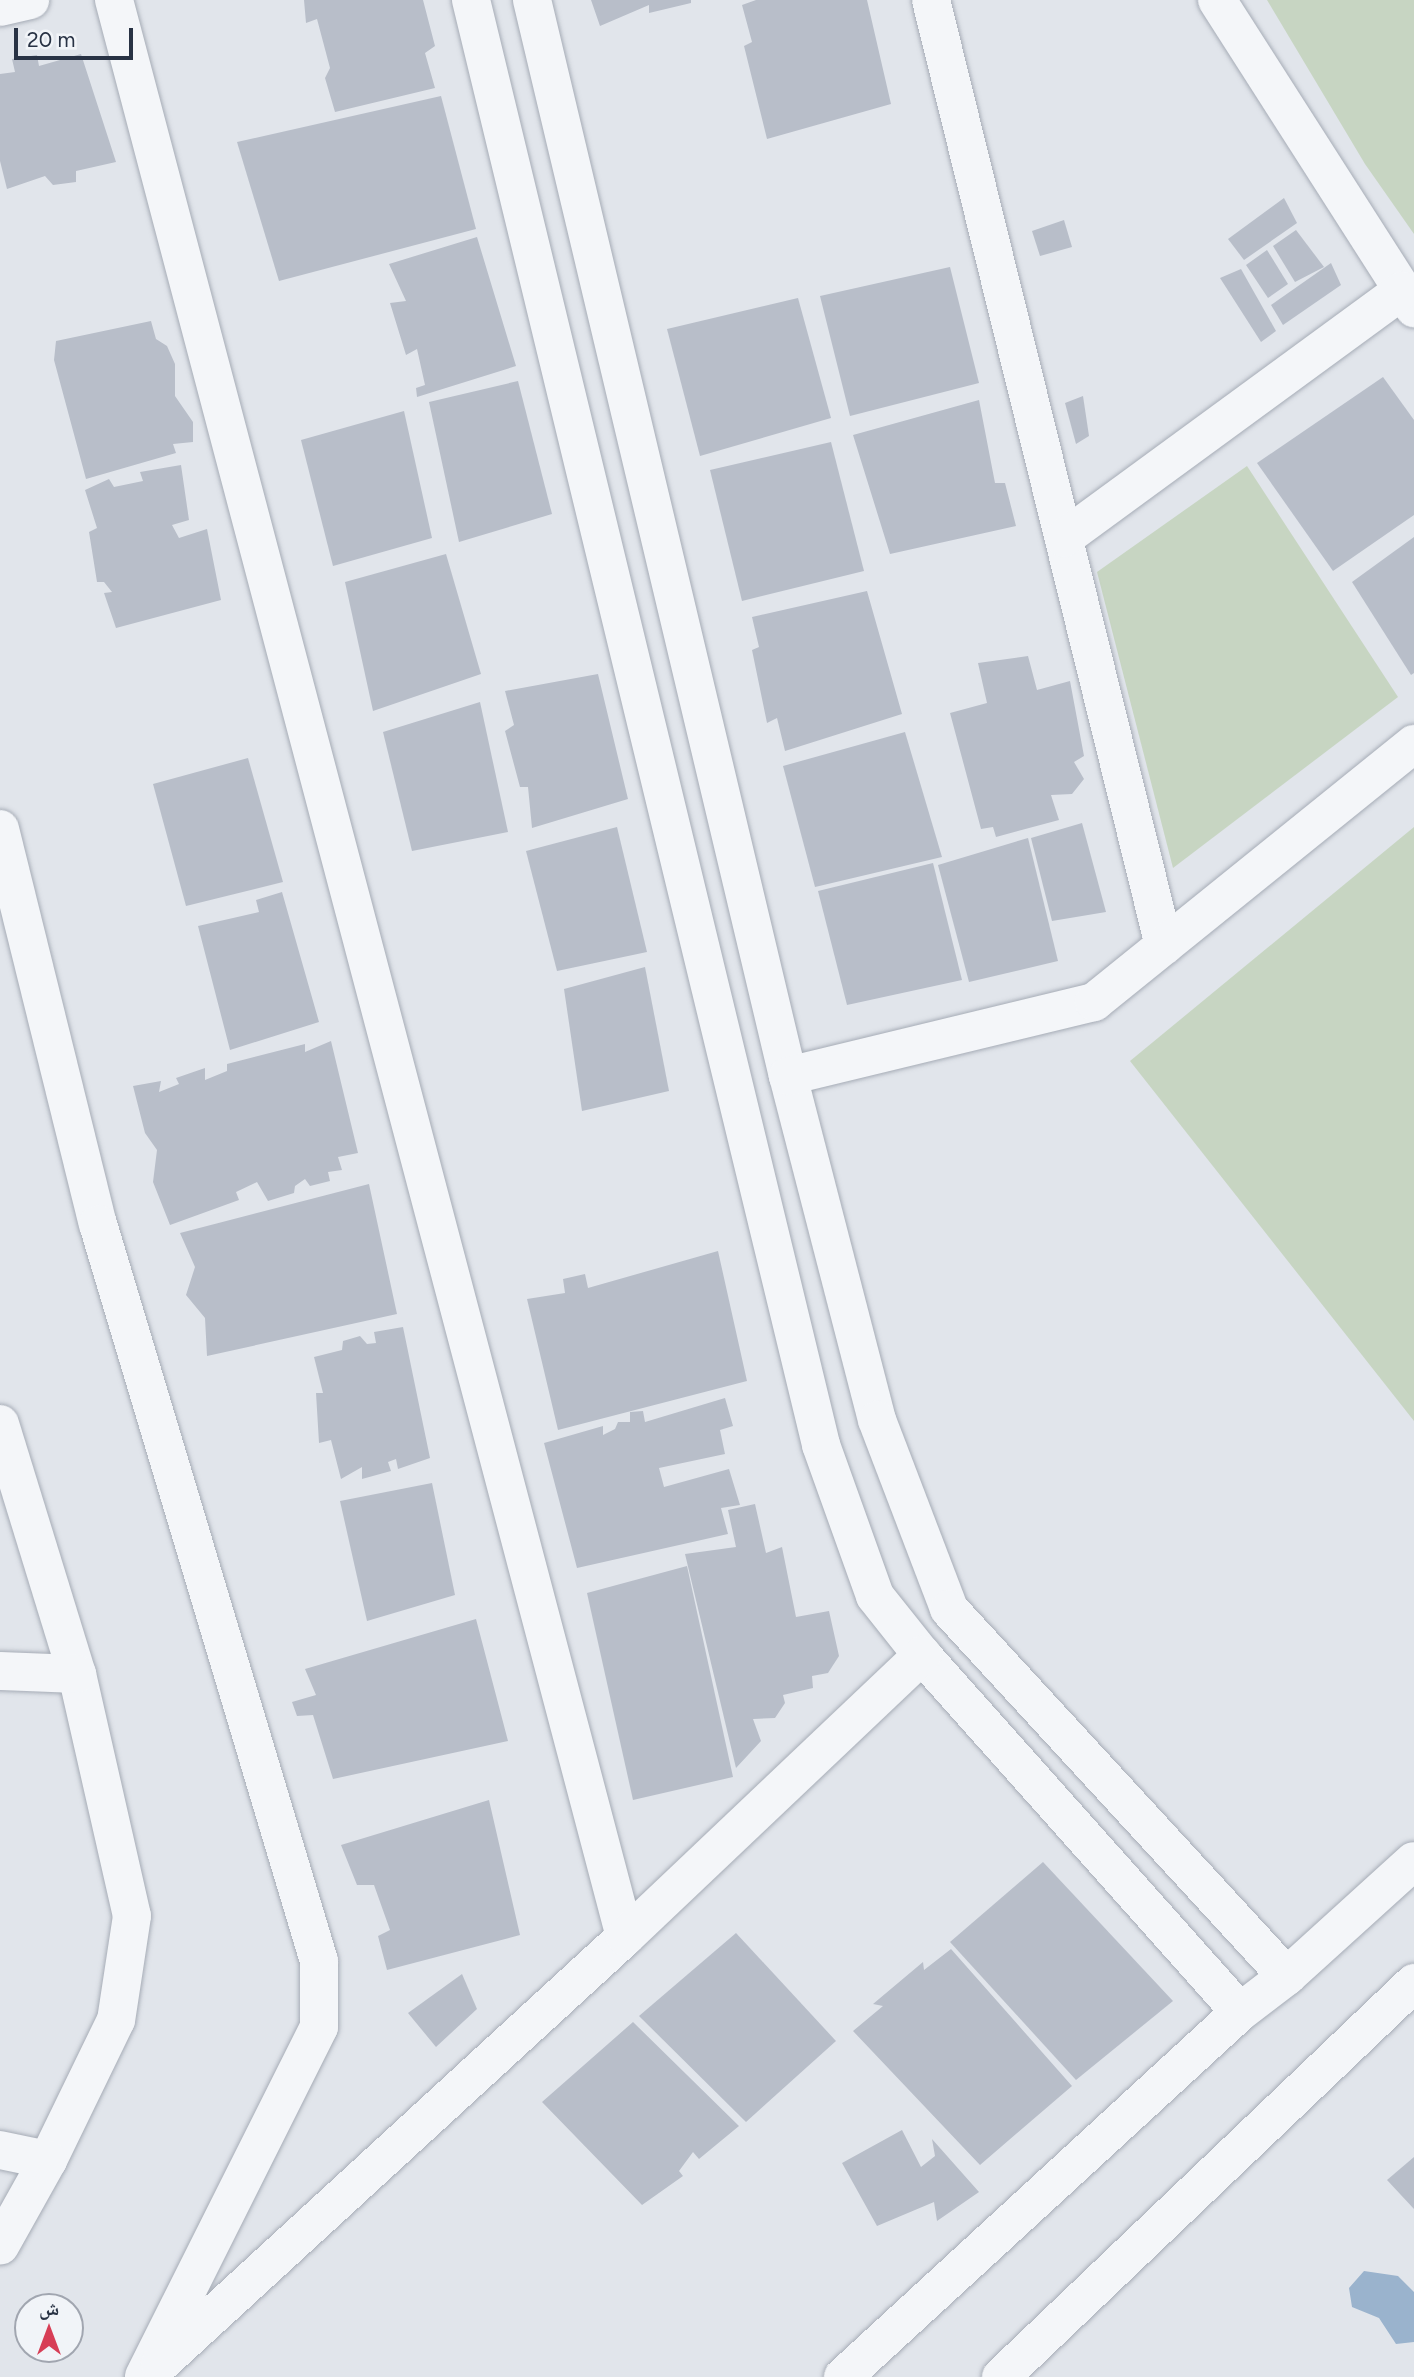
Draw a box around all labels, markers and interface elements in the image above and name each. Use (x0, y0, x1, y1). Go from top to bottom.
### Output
scale bar (18, 14, 136, 58)
text: 20 m (27, 27, 75, 52)
north arrow (14, 2293, 84, 2363)
text: ش (39, 2297, 59, 2320)

